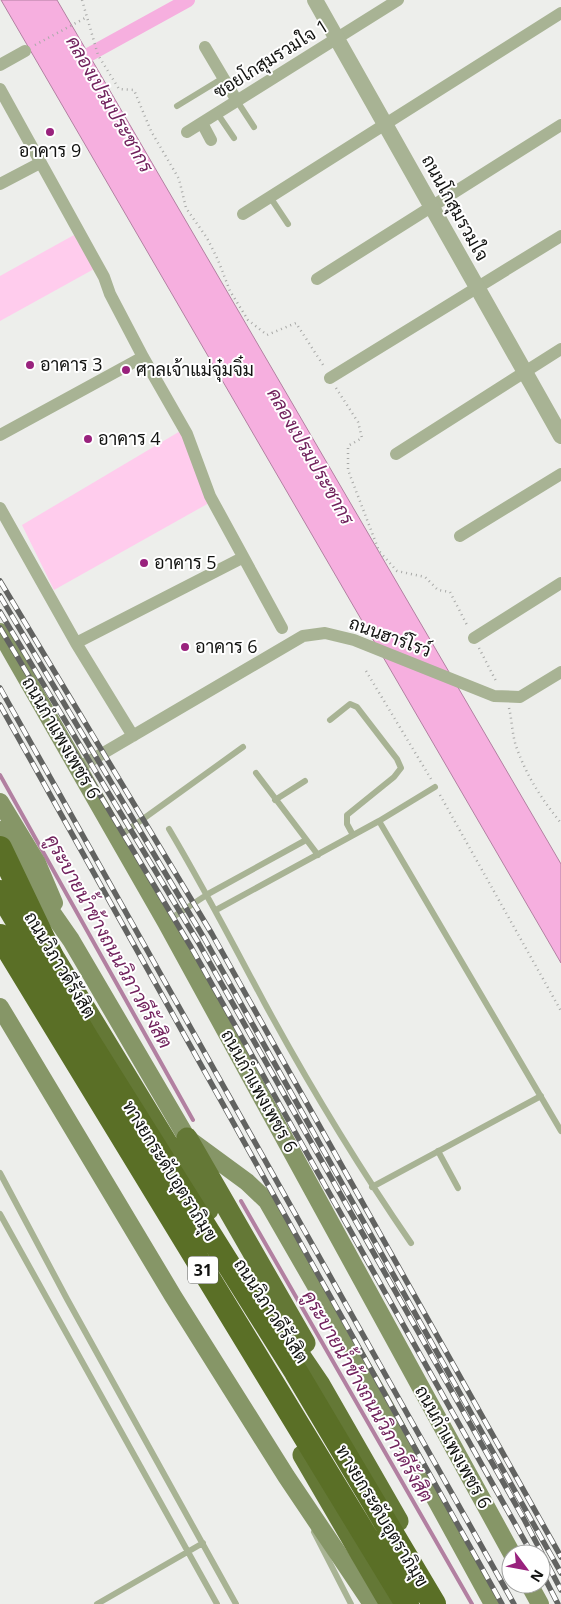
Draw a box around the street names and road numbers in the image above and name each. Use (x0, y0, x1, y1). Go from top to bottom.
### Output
street label: ซอยโกสุมรวมใจ 1 (208, 13, 333, 104)
street label: ถนนโกสุมรวมใจ (416, 150, 495, 265)
street label: ถนนฮาร์โรว์ (346, 610, 435, 662)
street label: ถนนกำแพงเพชร 6 (17, 672, 107, 803)
street label: ถนนวิภาวดีรังสิต (20, 908, 100, 1022)
street label: ถนนกำแพงเพชร 6 (216, 1025, 304, 1156)
street label: ทางยกระดับอุตราภิมุข (117, 1096, 224, 1246)
street label: ถนนวิภาวดีรังสิต (229, 1253, 315, 1368)
road number: 31 (188, 1256, 218, 1284)
street label: ถนนกำแพงเพชร 6 (410, 1381, 498, 1512)
street label: ทางยกระดับอุตราภิมุข (330, 1440, 435, 1592)

